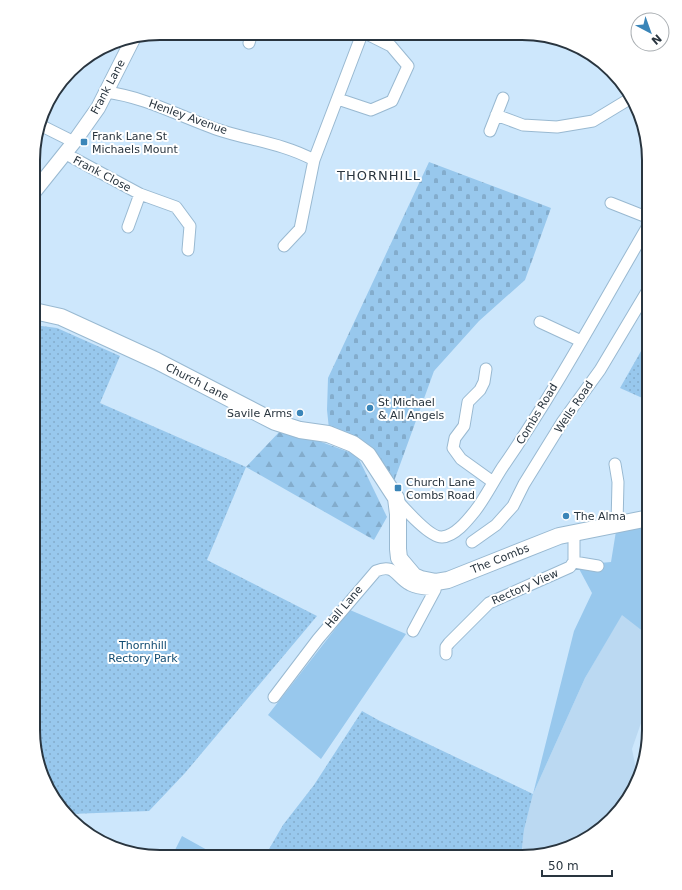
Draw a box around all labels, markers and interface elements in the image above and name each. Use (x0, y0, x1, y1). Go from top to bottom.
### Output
north arrow (630, 12, 670, 52)
text: N (648, 31, 664, 47)
street label: Frank Lane (88, 57, 128, 117)
street label: Henley Avenue (147, 97, 229, 137)
place label: Frank Lane St Michaels Mount (92, 130, 179, 156)
marker: Frank Lane St Michaels Mount (79, 137, 89, 147)
street label: Frank Close (71, 153, 133, 195)
district label: THORNHILL (336, 168, 421, 183)
street label: Church Lane (163, 361, 231, 404)
street label: Wells Road (552, 379, 596, 435)
street label: Combs Road (514, 381, 560, 447)
place label: St Michael & All Angels (378, 396, 445, 422)
marker: St Michael & All Angels (365, 403, 375, 413)
place label: Savile Arms (227, 407, 292, 420)
marker: Savile Arms (295, 408, 305, 418)
place label: Church Lane Combs Road (406, 476, 475, 502)
marker: Church Lane Combs Road (393, 483, 403, 493)
place label: The Alma (573, 510, 626, 523)
marker: The Alma (561, 511, 571, 521)
street label: The Combs (468, 541, 531, 577)
street label: Rectory View (490, 566, 560, 608)
street label: Hall Lane (323, 583, 366, 631)
park label: Thornhill Rectory Park (108, 639, 178, 665)
scale bar (542, 852, 612, 878)
text: 50 m (548, 859, 579, 873)

